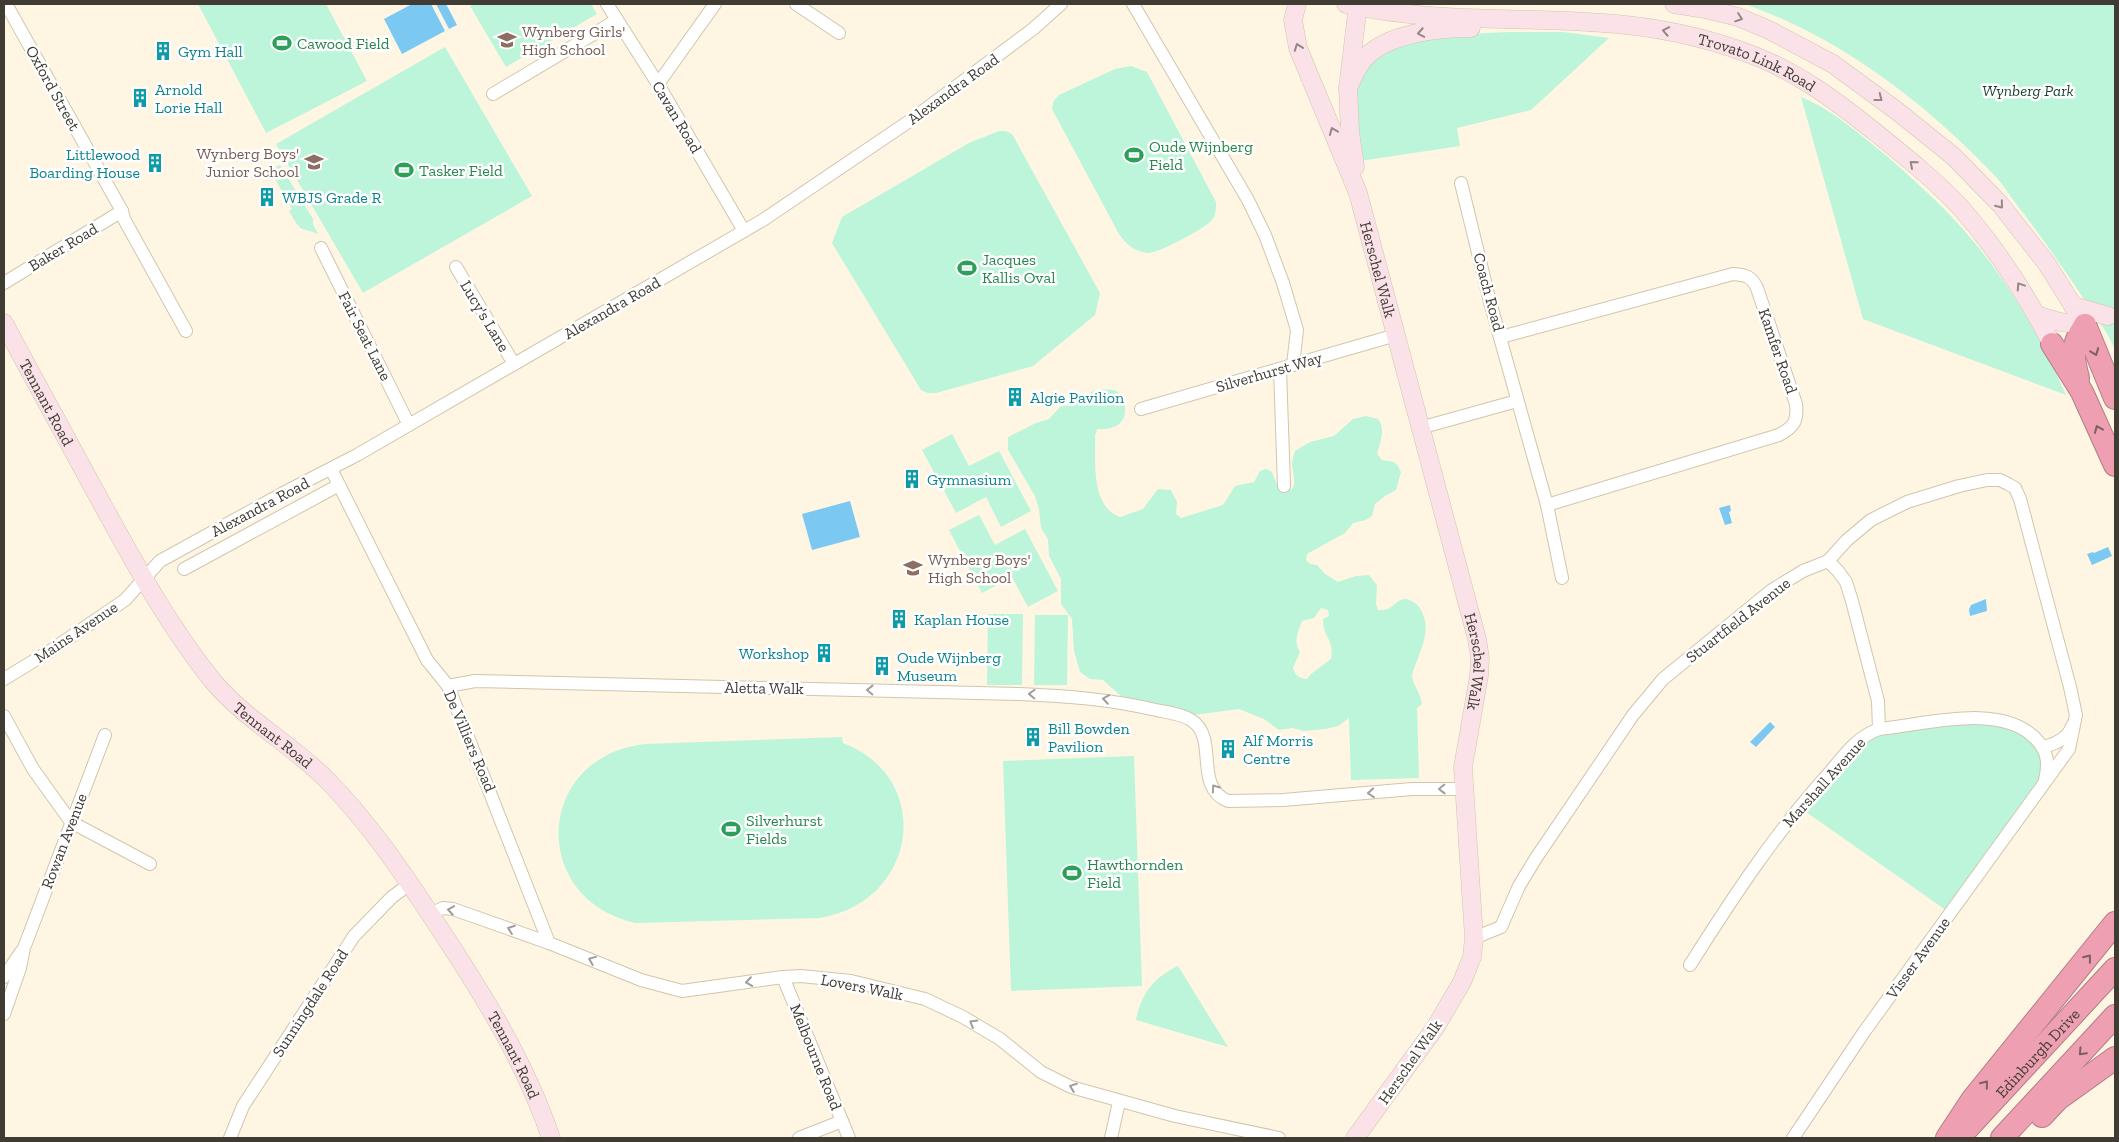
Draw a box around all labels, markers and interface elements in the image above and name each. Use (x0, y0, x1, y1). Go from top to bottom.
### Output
one-way arrow (1734, 12, 1742, 22)
place label: Wynberg Girls' High School (522, 22, 625, 59)
one-way arrow (1662, 27, 1671, 37)
one-way arrow (1417, 28, 1426, 38)
school or university icon: Wynberg Girls' High School (496, 29, 518, 51)
street label: Trovato Link Road (1696, 29, 1820, 95)
sports icon: Cawood Field (271, 32, 293, 54)
place label: Cawood Field (297, 34, 390, 53)
building icon: Gym Hall (152, 40, 174, 62)
street label: Oxford Street (22, 42, 84, 134)
place label: Gym Hall (178, 42, 243, 61)
one-way arrow (1294, 43, 1304, 52)
street label: Alexandra Road (904, 49, 1003, 129)
street label: Cavan Road (648, 77, 706, 157)
place label: Arnold Lorie Hall (155, 80, 222, 117)
park label: Wynberg Park (1982, 81, 2074, 100)
building icon: Arnold Lorie Hall (129, 87, 151, 109)
one-way arrow (1874, 92, 1883, 101)
one-way arrow (1329, 127, 1339, 136)
place label: Oude Wijnberg Field (1149, 137, 1253, 174)
place label: Wynberg Boys' Junior School (196, 144, 299, 181)
sports icon: Oude Wijnberg Field (1123, 144, 1145, 166)
place label: Littlewood Boarding House (29, 145, 140, 182)
school or university icon: Wynberg Boys' Junior School (303, 151, 325, 173)
building icon: Littlewood Boarding House (144, 152, 166, 174)
sports icon: Tasker Field (393, 159, 415, 181)
place label: Tasker Field (419, 161, 503, 180)
one-way arrow (1910, 161, 1919, 170)
building icon: WBJS Grade R (256, 186, 278, 208)
place label: WBJS Grade R (282, 188, 382, 207)
one-way arrow (1995, 200, 2004, 209)
street label: Baker Road (25, 219, 101, 275)
street label: Herschel Walk (1356, 219, 1400, 320)
place label: Jacques Kallis Oval (982, 250, 1055, 287)
street label: Coach Road (1469, 251, 1509, 334)
sports icon: Jacques Kallis Oval (956, 257, 978, 279)
street label: Alexandra Road (560, 273, 664, 343)
street label: Lucy's Lane (456, 277, 514, 355)
one-way arrow (2017, 282, 2026, 292)
street label: Fair Seat Lane (334, 288, 396, 384)
street label: Kamfer Road (1755, 306, 1802, 396)
one-way arrow (2089, 347, 2099, 356)
street label: Silverhurst Way (1214, 348, 1325, 396)
street label: Tennant Road (16, 356, 78, 449)
building icon: Algie Pavilion (1004, 386, 1026, 408)
place label: Algie Pavilion (1030, 388, 1125, 407)
one-way arrow (2093, 425, 2104, 434)
building icon: Gymnasium (901, 468, 923, 490)
place label: Gymnasium (927, 470, 1011, 489)
street label: Alexandra Road (208, 473, 312, 541)
place label: Wynberg Boys' High School (928, 550, 1031, 587)
school or university icon: Wynberg Boys' High School (902, 557, 924, 579)
street label: Stuartfield Avenue (1682, 573, 1794, 667)
street label: Mains Avenue (31, 597, 121, 667)
building icon: Kaplan House (888, 608, 910, 630)
place label: Kaplan House (914, 610, 1009, 629)
street label: Herschel Walk (1461, 611, 1490, 712)
building icon: Workshop (813, 642, 835, 664)
place label: Workshop (739, 644, 809, 663)
place label: Oude Wijnberg Museum (897, 648, 1001, 685)
building icon: Oude Wijnberg Museum (871, 655, 893, 677)
street label: Aletta Walk (724, 678, 805, 698)
one-way arrow (865, 685, 873, 695)
street label: De Villiers Road (440, 687, 500, 795)
one-way arrow (1028, 689, 1036, 700)
one-way arrow (1102, 695, 1110, 705)
street label: Tennant Road (230, 698, 317, 772)
place label: Bill Bowden Pavilion (1048, 719, 1130, 756)
building icon: Bill Bowden Pavilion (1022, 726, 1044, 748)
place label: Alf Morris Centre (1243, 731, 1313, 768)
street label: Marshall Avenue (1779, 733, 1869, 831)
building icon: Alf Morris Centre (1217, 738, 1239, 760)
one-way arrow (1212, 784, 1221, 794)
one-way arrow (1437, 784, 1445, 794)
one-way arrow (1367, 787, 1375, 798)
street label: Rowan Avenue (37, 791, 91, 891)
place label: Silverhurst Fields (746, 811, 823, 848)
sports icon: Silverhurst Fields (720, 818, 742, 840)
place label: Hawthornden Field (1087, 855, 1184, 892)
sports icon: Hawthornden Field (1061, 862, 1083, 884)
one-way arrow (447, 905, 456, 915)
street label: Visser Avenue (1881, 913, 1954, 1003)
one-way arrow (507, 925, 516, 935)
street label: Sunningdale Road (268, 945, 352, 1060)
one-way arrow (2082, 955, 2090, 964)
one-way arrow (588, 956, 597, 966)
street label: Lovers Walk (819, 970, 905, 1004)
one-way arrow (744, 976, 752, 987)
street label: Melbourne Road (786, 1001, 846, 1113)
street label: Edinburgh Drive (1991, 1004, 2083, 1101)
street label: Tennant Road (484, 1008, 544, 1102)
street label: Herschel Walk (1374, 1016, 1446, 1108)
one-way arrow (969, 1020, 978, 1030)
one-way arrow (2079, 1046, 2088, 1055)
one-way arrow (1979, 1081, 1987, 1090)
one-way arrow (1069, 1083, 1078, 1093)

